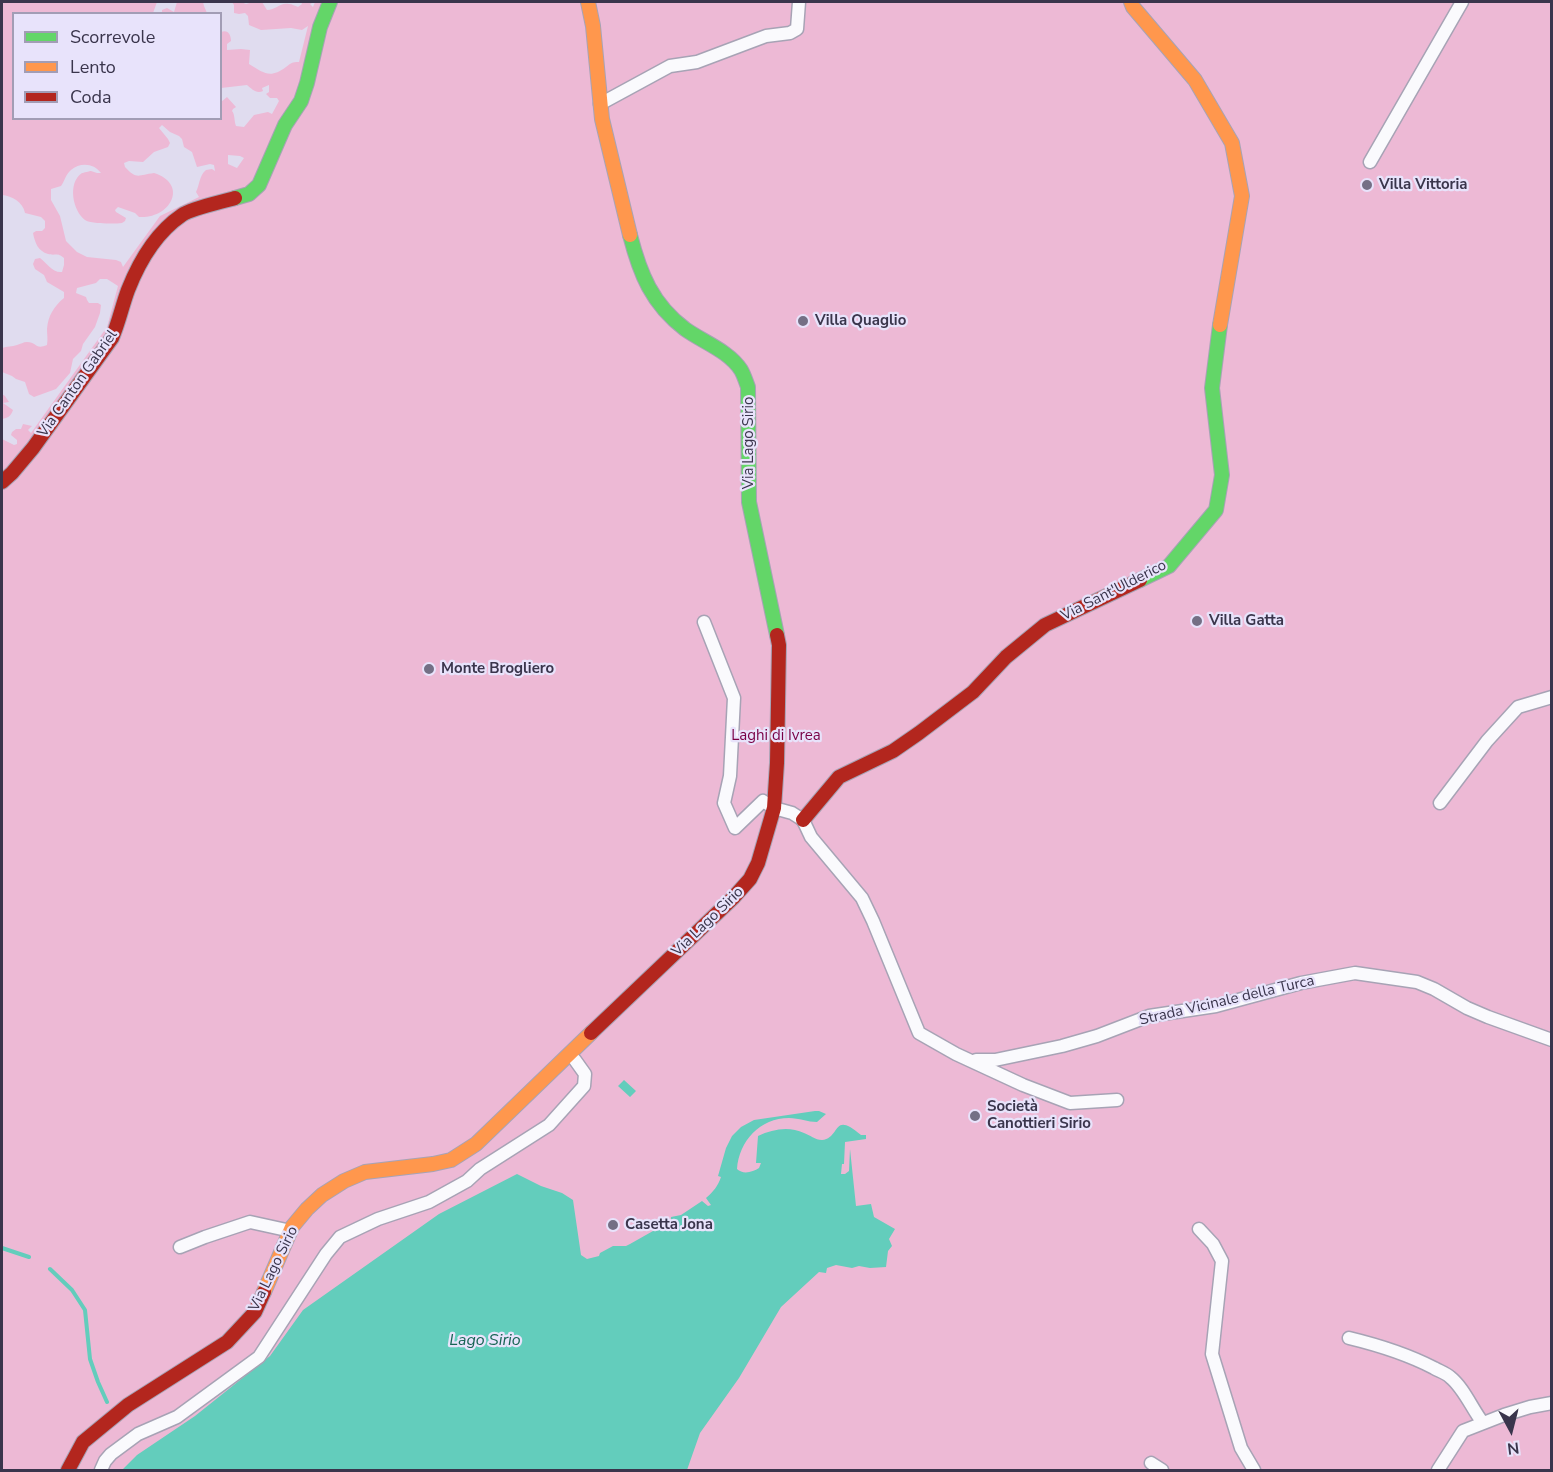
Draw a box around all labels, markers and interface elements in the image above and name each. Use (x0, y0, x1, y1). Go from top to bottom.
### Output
legend (12, 12, 222, 120)
text: Scorrevole (70, 25, 155, 49)
text: Lento (70, 55, 116, 79)
text: Coda (70, 85, 112, 109)
place label: Villa Vittoria (1379, 176, 1467, 194)
marker: Villa Vittoria (1360, 178, 1374, 192)
place label: Villa Quaglio (815, 312, 906, 330)
marker: Villa Quaglio (796, 314, 810, 328)
street label: Via Canton Gabriel (34, 327, 122, 441)
street label: Via Lago Sirio (740, 397, 758, 489)
street label: Via Sant'Ulderico (1058, 557, 1170, 625)
place label: Villa Gatta (1209, 612, 1284, 630)
marker: Villa Gatta (1190, 614, 1204, 628)
place label: Monte Brogliero (441, 660, 554, 678)
marker: Monte Brogliero (422, 662, 436, 676)
park label: Laghi di Ivrea (731, 727, 821, 745)
street label: Via Lago Sirio (668, 883, 748, 961)
street label: Strada Vicinale della Turca (1138, 972, 1316, 1030)
place label: Società Canottieri Sirio (987, 1098, 1091, 1133)
marker: Società Canottieri Sirio (968, 1109, 982, 1123)
place label: Casetta Jona (625, 1216, 713, 1234)
marker: Casetta Jona (606, 1218, 620, 1232)
street label: Via Lago Sirio (246, 1223, 302, 1315)
water label: Lago Sirio (449, 1331, 521, 1351)
north arrow (1481, 1400, 1541, 1460)
text: N (1506, 1436, 1520, 1460)

